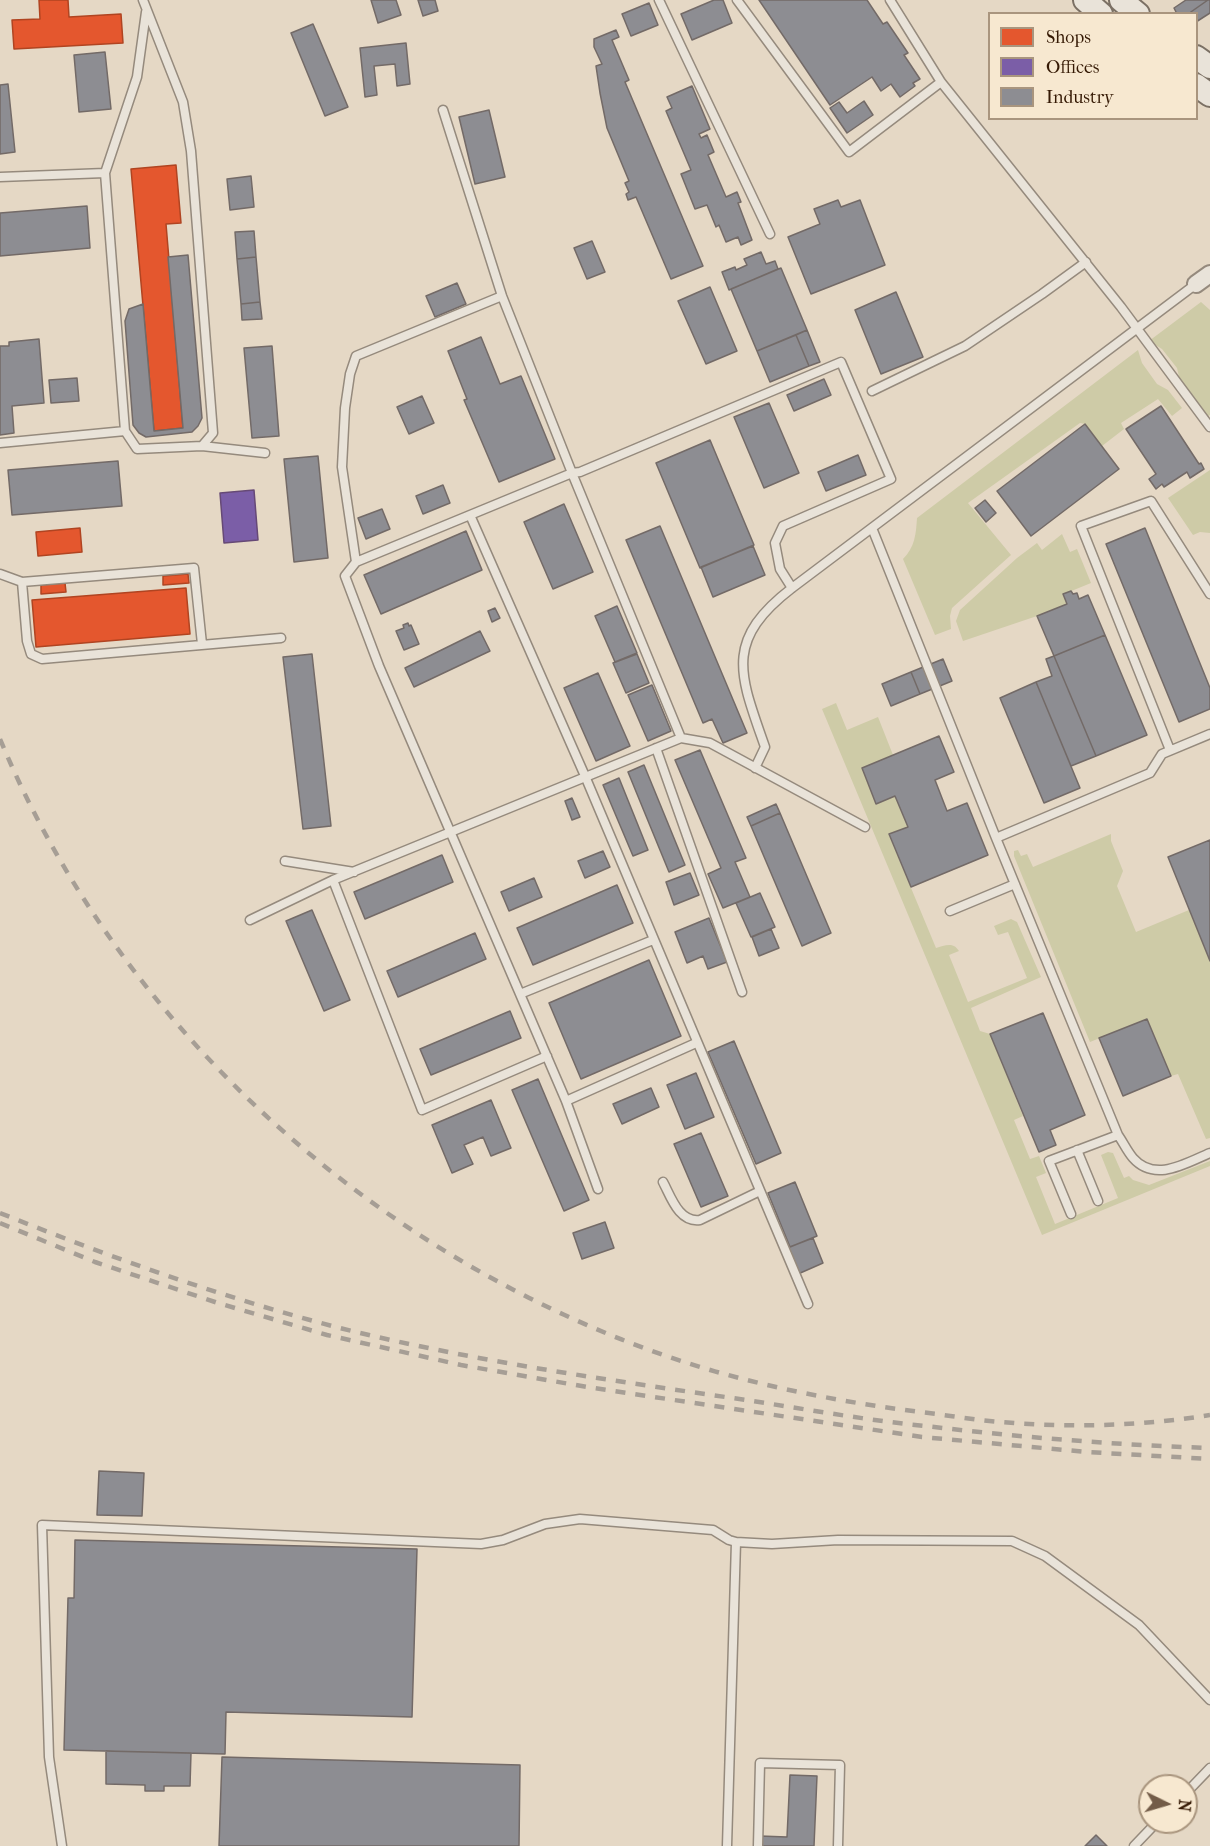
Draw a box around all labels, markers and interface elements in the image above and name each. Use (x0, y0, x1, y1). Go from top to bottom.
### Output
legend (988, 12, 1198, 120)
text: Shops (1046, 27, 1091, 48)
text: Offices (1046, 57, 1099, 78)
text: Industry (1046, 87, 1114, 108)
north arrow (1138, 1774, 1198, 1834)
text: N (1174, 1799, 1194, 1812)

